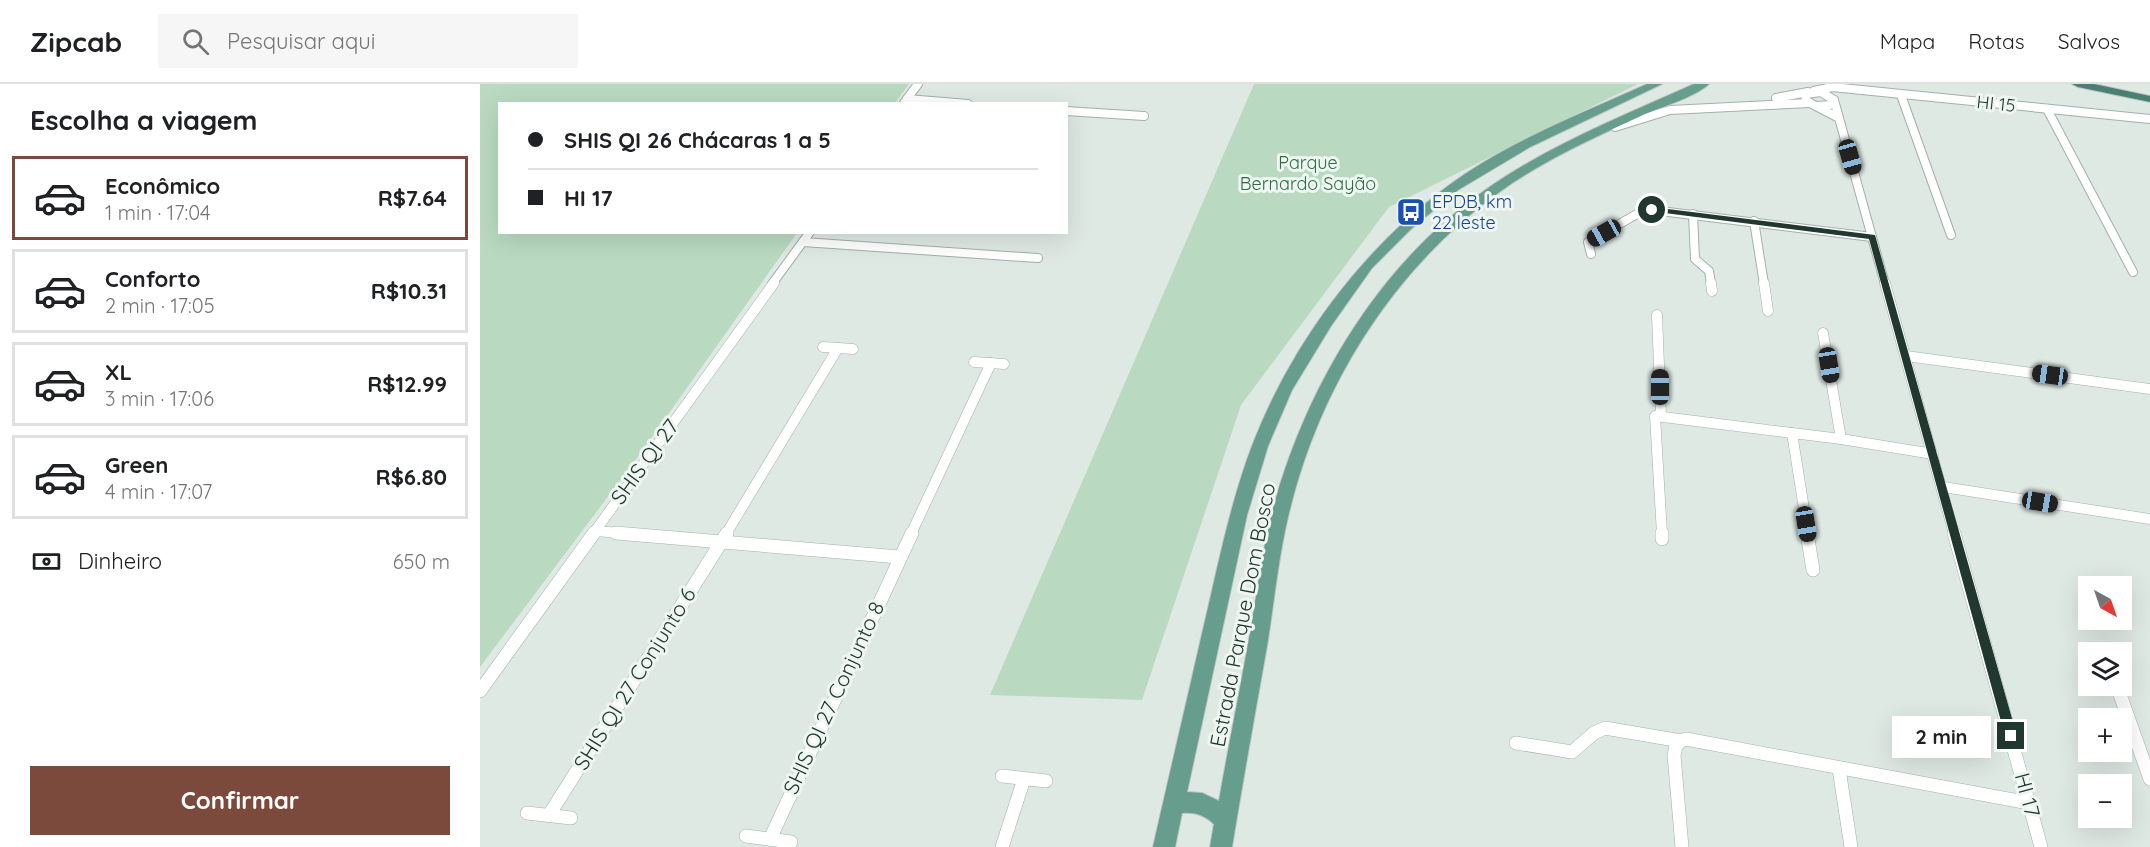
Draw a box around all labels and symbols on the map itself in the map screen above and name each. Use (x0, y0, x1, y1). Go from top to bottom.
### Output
street label: HI 15 (1976, 90, 2017, 117)
car (1836, 137, 1864, 177)
park label: Parque Bernardo Sayão (1240, 151, 1376, 195)
place label: EPDB, km 22 leste (1432, 190, 1512, 234)
bus stop icon: EPDB, km 22 leste (1395, 196, 1427, 228)
route start (1638, 196, 1665, 223)
car (1584, 216, 1624, 250)
car (1817, 346, 1841, 384)
car (2031, 364, 2069, 386)
car (1651, 369, 1669, 405)
street label: SHIS QI 27 (605, 414, 684, 509)
street label: Estrada Parque Dom Bosco (1204, 481, 1280, 749)
car (2021, 490, 2059, 514)
car (1794, 505, 1818, 543)
north arrow (2078, 576, 2132, 630)
street label: SHIS QI 27 Conjunto 6 (568, 583, 701, 774)
street label: SHIS QI 27 Conjunto 8 (777, 597, 889, 798)
callout: 2 min (1891, 715, 1990, 757)
route end (1997, 722, 2024, 749)
street label: HI 17 (2010, 770, 2046, 820)

